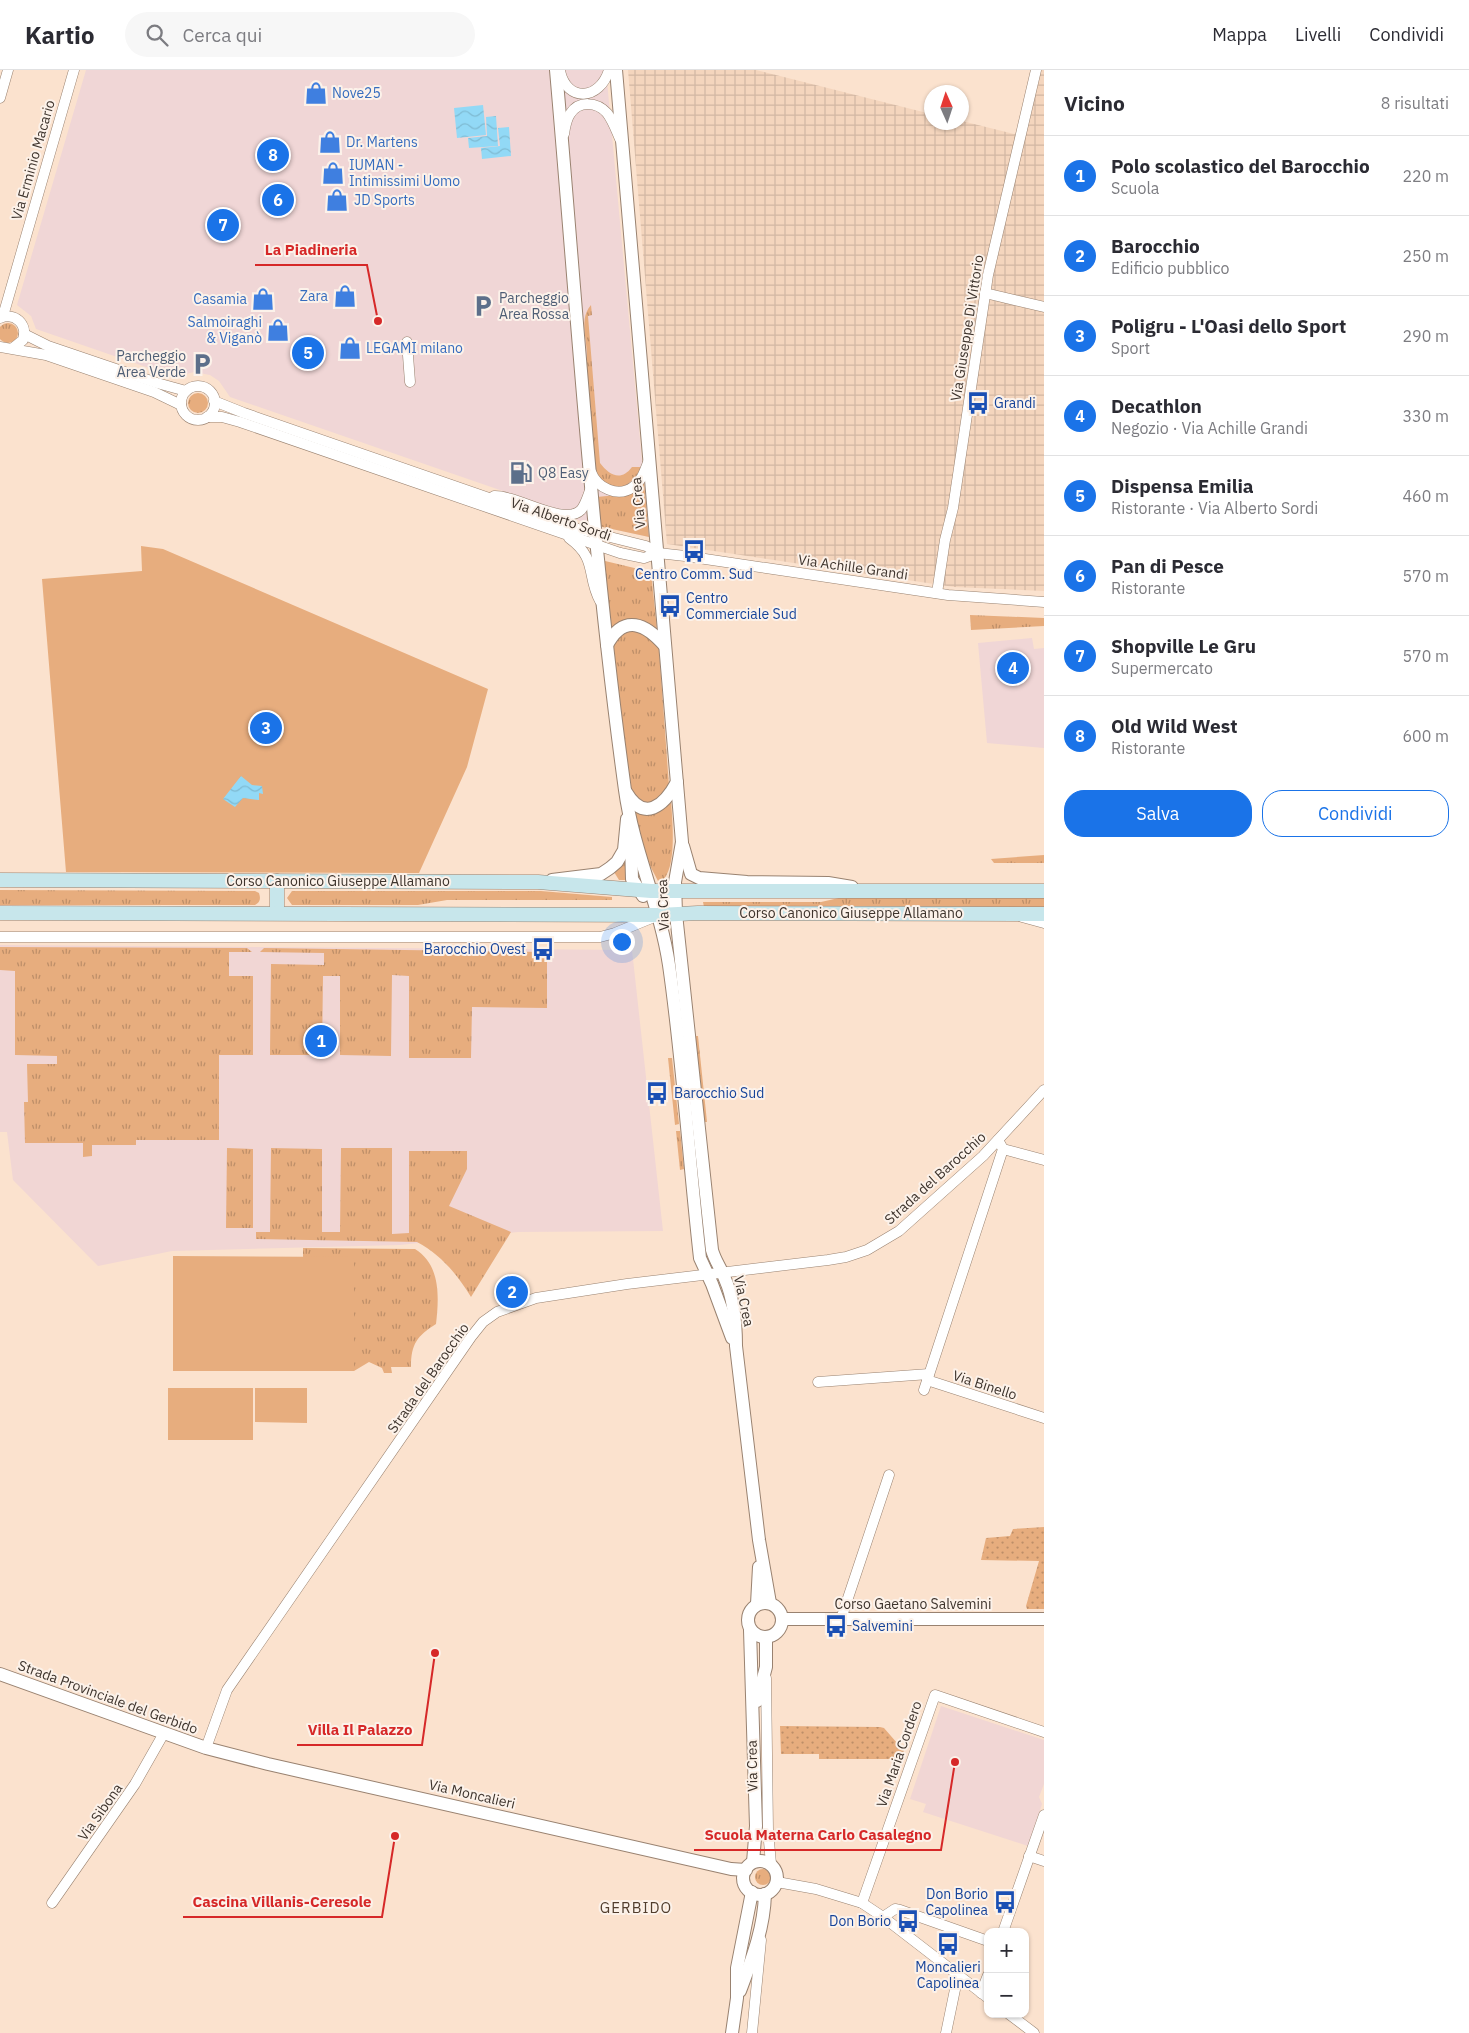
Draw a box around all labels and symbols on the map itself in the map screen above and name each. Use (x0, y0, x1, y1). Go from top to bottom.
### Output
shop icon: Nove25 (303, 80, 329, 106)
place label: Nove25 (332, 84, 381, 102)
north arrow (924, 85, 969, 130)
street label: Via Erminio Macario (7, 98, 59, 222)
shop icon: Dr. Martens (317, 129, 343, 155)
place label: Dr. Martens (346, 133, 418, 151)
pin: 8 (257, 136, 289, 174)
place label: IUMAN - Intimissimi Uomo (349, 156, 460, 190)
shop icon: IUMAN - Intimissimi Uomo (320, 160, 346, 186)
pin: 6 (262, 181, 294, 219)
shop icon: JD Sports (324, 187, 350, 213)
place label: JD Sports (354, 191, 415, 209)
pin: 7 (207, 206, 239, 244)
callout: La Piadineria (255, 235, 367, 265)
text: La Piadineria (265, 240, 358, 259)
street label: Via Giuseppe Di Vittorio (947, 253, 987, 402)
shop icon: Zara (332, 283, 358, 309)
shop icon: Casamia (250, 286, 276, 312)
place label: Zara (300, 287, 329, 305)
place label: Parcheggio Area Rossa (499, 289, 570, 323)
place label: Casamia (193, 290, 248, 308)
parking icon: Parcheggio Area Rossa (470, 293, 496, 319)
place label: Salmoiraghi & Viganò (188, 313, 262, 347)
shop icon: Salmoiraghi & Viganò (265, 317, 291, 343)
pin: 5 (292, 334, 324, 372)
shop icon: LEGAMI milano (337, 335, 363, 361)
place label: LEGAMI milano (366, 339, 463, 357)
place label: Parcheggio Area Verde (116, 347, 186, 381)
parking icon: Parcheggio Area Verde (189, 351, 215, 377)
bus stop icon: Grandi (965, 390, 991, 416)
place label: Grandi (994, 394, 1036, 412)
fuel station icon: Q8 Easy (508, 460, 534, 486)
place label: Q8 Easy (538, 464, 589, 482)
street label: Via Crea (627, 476, 649, 530)
street label: Via Alberto Sordi (508, 493, 614, 545)
bus stop icon: Centro Comm. Sud (681, 538, 707, 564)
street label: Via Achille Grandi (797, 550, 909, 584)
place label: Centro Comm. Sud (635, 565, 753, 583)
place label: Centro Commerciale Sud (686, 589, 797, 623)
bus stop icon: Centro Commerciale Sud (657, 593, 683, 619)
pin: 4 (997, 649, 1029, 687)
pin: 3 (250, 709, 282, 747)
street label: Corso Canonico Giuseppe Allamano (226, 872, 450, 890)
street label: Via Crea (653, 878, 673, 931)
street label: Corso Canonico Giuseppe Allamano (739, 904, 963, 922)
your location (609, 929, 635, 955)
bus stop icon: Barocchio Ovest (530, 936, 556, 962)
place label: Barocchio Ovest (424, 940, 526, 958)
pin: 1 (305, 1022, 337, 1060)
bus stop icon: Barocchio Sud (644, 1080, 670, 1106)
place label: Barocchio Sud (674, 1084, 764, 1102)
street label: Strada del Barocchio (881, 1128, 990, 1228)
pin: 2 (496, 1273, 528, 1311)
street label: Via Crea (730, 1274, 758, 1329)
street label: Strada del Barocchio (383, 1319, 473, 1437)
street label: Via Binello (951, 1366, 1020, 1404)
street label: Corso Gaetano Salvemini (835, 1595, 991, 1613)
bus stop icon: Salvemini (823, 1613, 849, 1639)
place label: Salvemini (852, 1617, 913, 1635)
street label: Strada Provinciale del Gerbido (16, 1656, 200, 1738)
street label: Via Maria Cordero (872, 1698, 926, 1810)
callout: Villa Il Palazzo (297, 1715, 422, 1745)
text: Villa Il Palazzo (308, 1720, 412, 1739)
street label: Via Crea (743, 1739, 761, 1792)
street label: Via Moncalieri (427, 1775, 517, 1813)
street label: Via Sibona (74, 1779, 127, 1844)
callout: Scuola Materna Carlo Casalegno (694, 1820, 941, 1850)
text: Scuola Materna Carlo Casalegno (704, 1825, 932, 1844)
place label: Don Borio Capolinea (925, 1885, 989, 1919)
callout: Cascina Villanis-Ceresole (183, 1887, 382, 1917)
bus stop icon: Don Borio Capolinea (992, 1889, 1018, 1915)
text: Cascina Villanis-Ceresole (192, 1892, 372, 1911)
district label: GERBIDO (600, 1898, 672, 1917)
bus stop icon: Don Borio (895, 1908, 921, 1934)
place label: Don Borio (829, 1912, 891, 1930)
bus stop icon: Moncalieri Capolinea (935, 1931, 961, 1957)
place label: Moncalieri Capolinea (915, 1958, 981, 1992)

